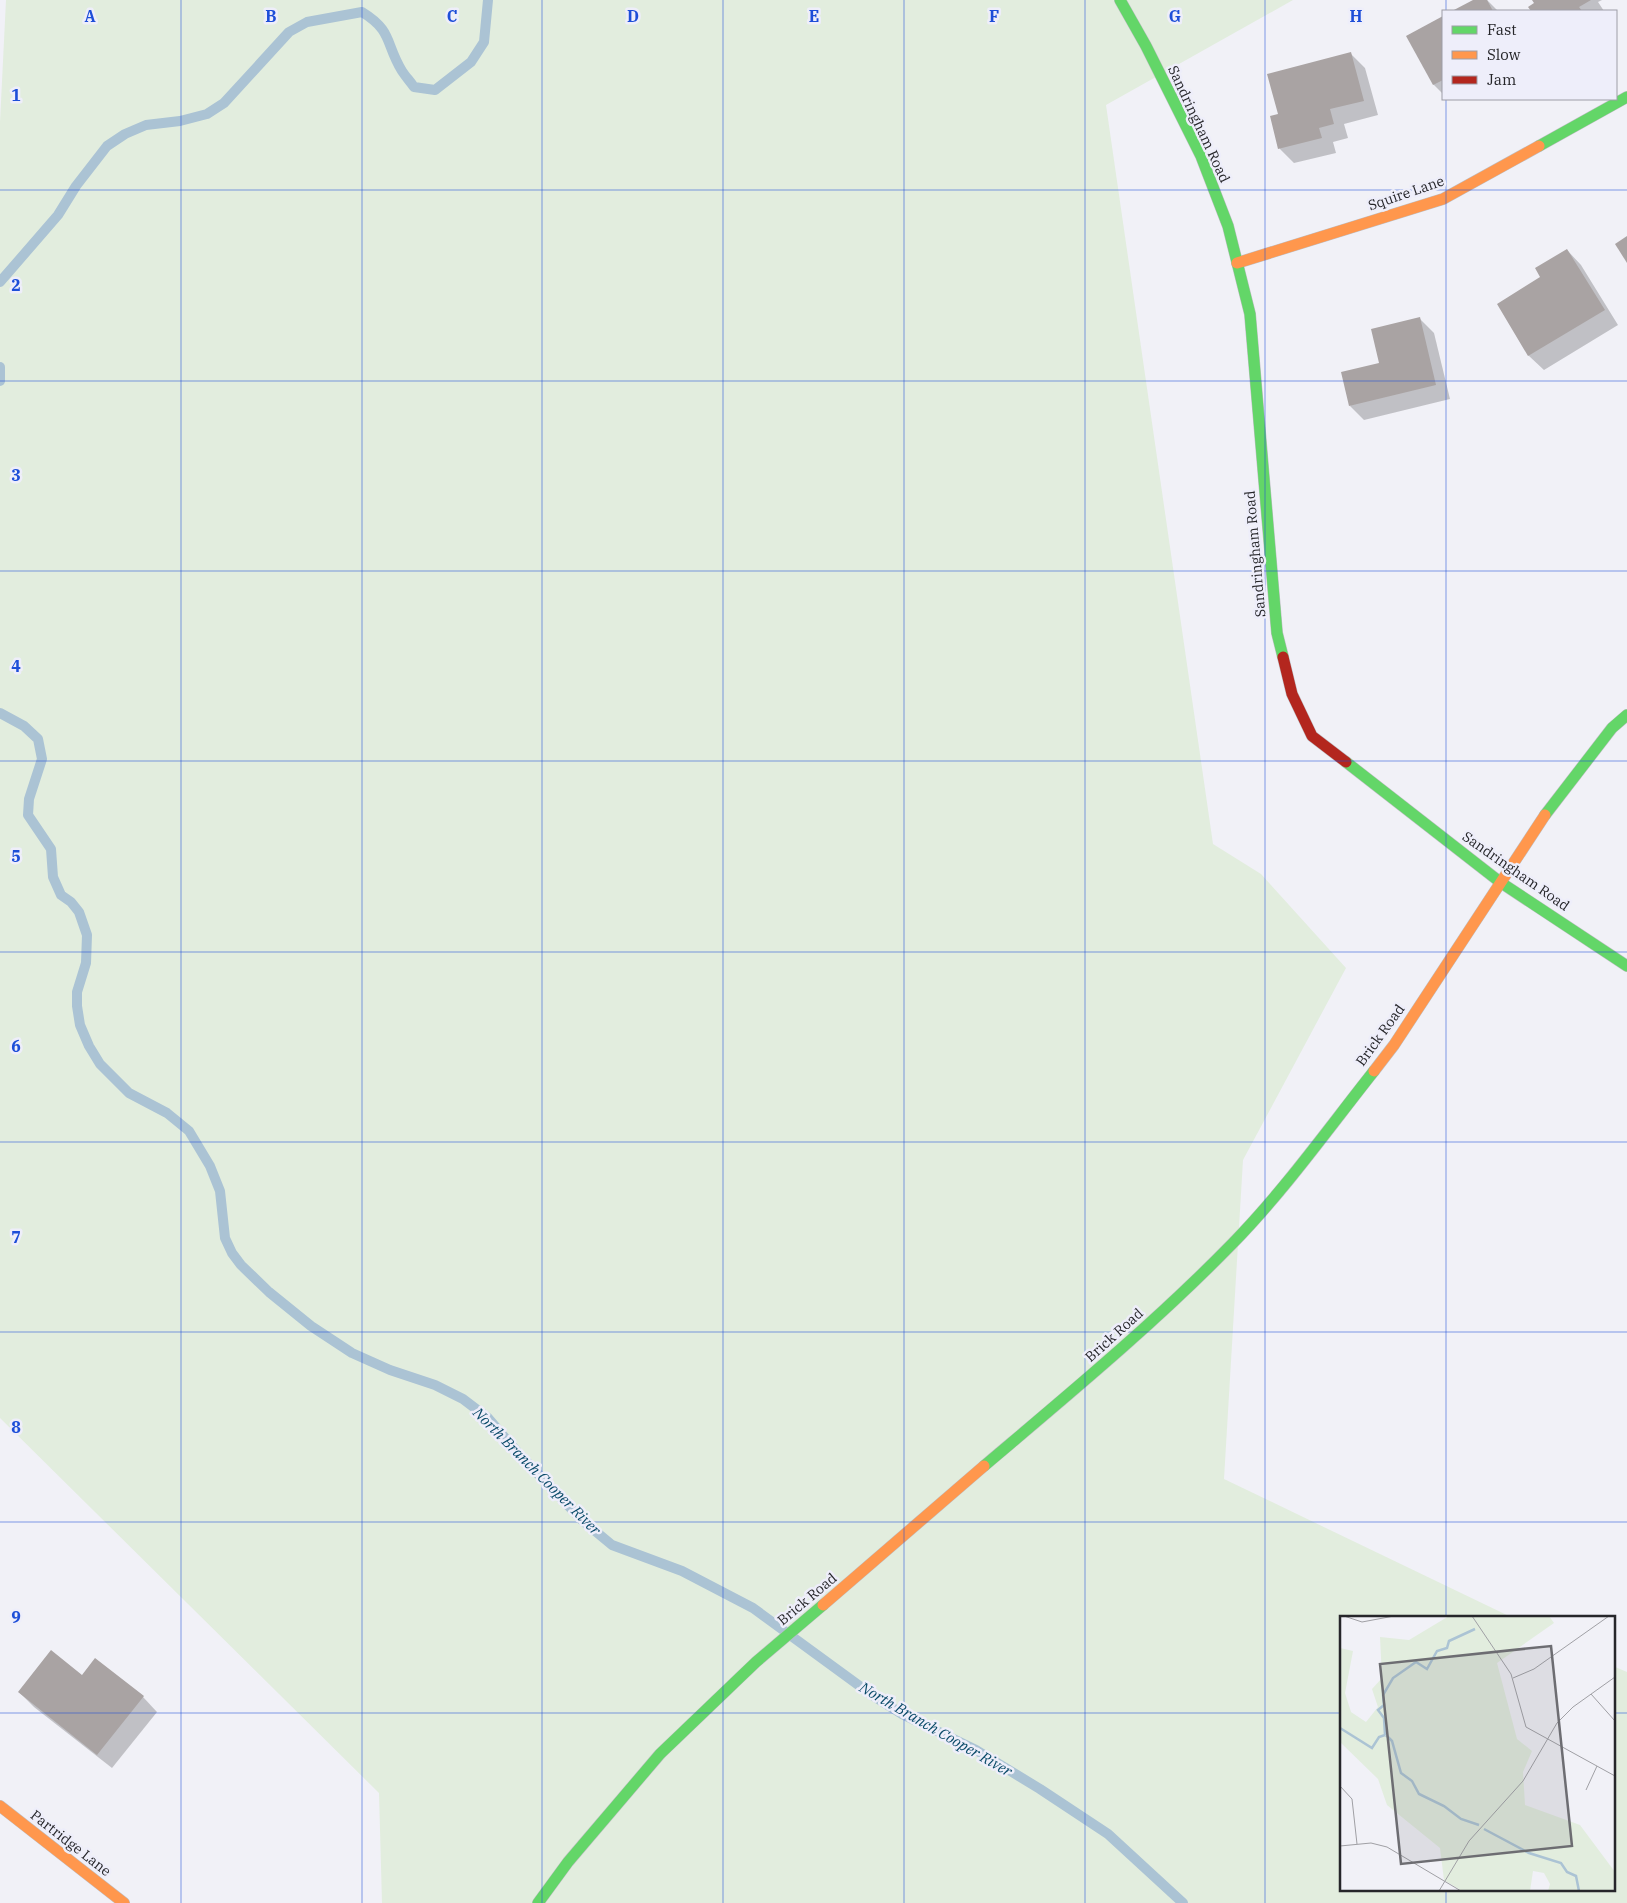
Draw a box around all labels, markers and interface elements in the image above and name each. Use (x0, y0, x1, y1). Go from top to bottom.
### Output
text: A (84, 6, 96, 26)
text: B (265, 6, 277, 26)
text: C (447, 6, 457, 26)
text: D (627, 6, 639, 26)
text: E (809, 6, 819, 26)
text: F (989, 6, 999, 26)
text: G (1169, 6, 1181, 26)
text: H (1350, 6, 1363, 26)
legend (1442, 10, 1617, 100)
text: Fast (1487, 20, 1517, 39)
text: Slow (1487, 45, 1521, 64)
street label: Sandringham Road (1164, 63, 1234, 186)
text: Jam (1487, 70, 1516, 89)
text: 1 (11, 85, 21, 105)
street label: Squire Lane (1366, 172, 1446, 214)
text: 2 (11, 275, 21, 295)
text: 3 (11, 465, 21, 485)
street label: Sandringham Road (1240, 490, 1269, 618)
text: 4 (11, 656, 21, 676)
street label: Sandringham Road (1459, 827, 1574, 915)
text: 5 (11, 846, 21, 866)
street label: Brick Road (1352, 1000, 1409, 1069)
text: 6 (11, 1036, 21, 1056)
text: 7 (11, 1227, 21, 1247)
street label: Brick Road (1081, 1304, 1147, 1366)
water label: North Branch Cooper River (468, 1402, 605, 1539)
text: 8 (11, 1417, 21, 1437)
street label: Brick Road (774, 1569, 841, 1629)
text: 9 (11, 1607, 21, 1627)
inset map (1340, 1616, 1614, 1890)
water label: North Branch Cooper River (855, 1677, 1016, 1781)
street label: Partridge Lane (27, 1806, 115, 1880)

